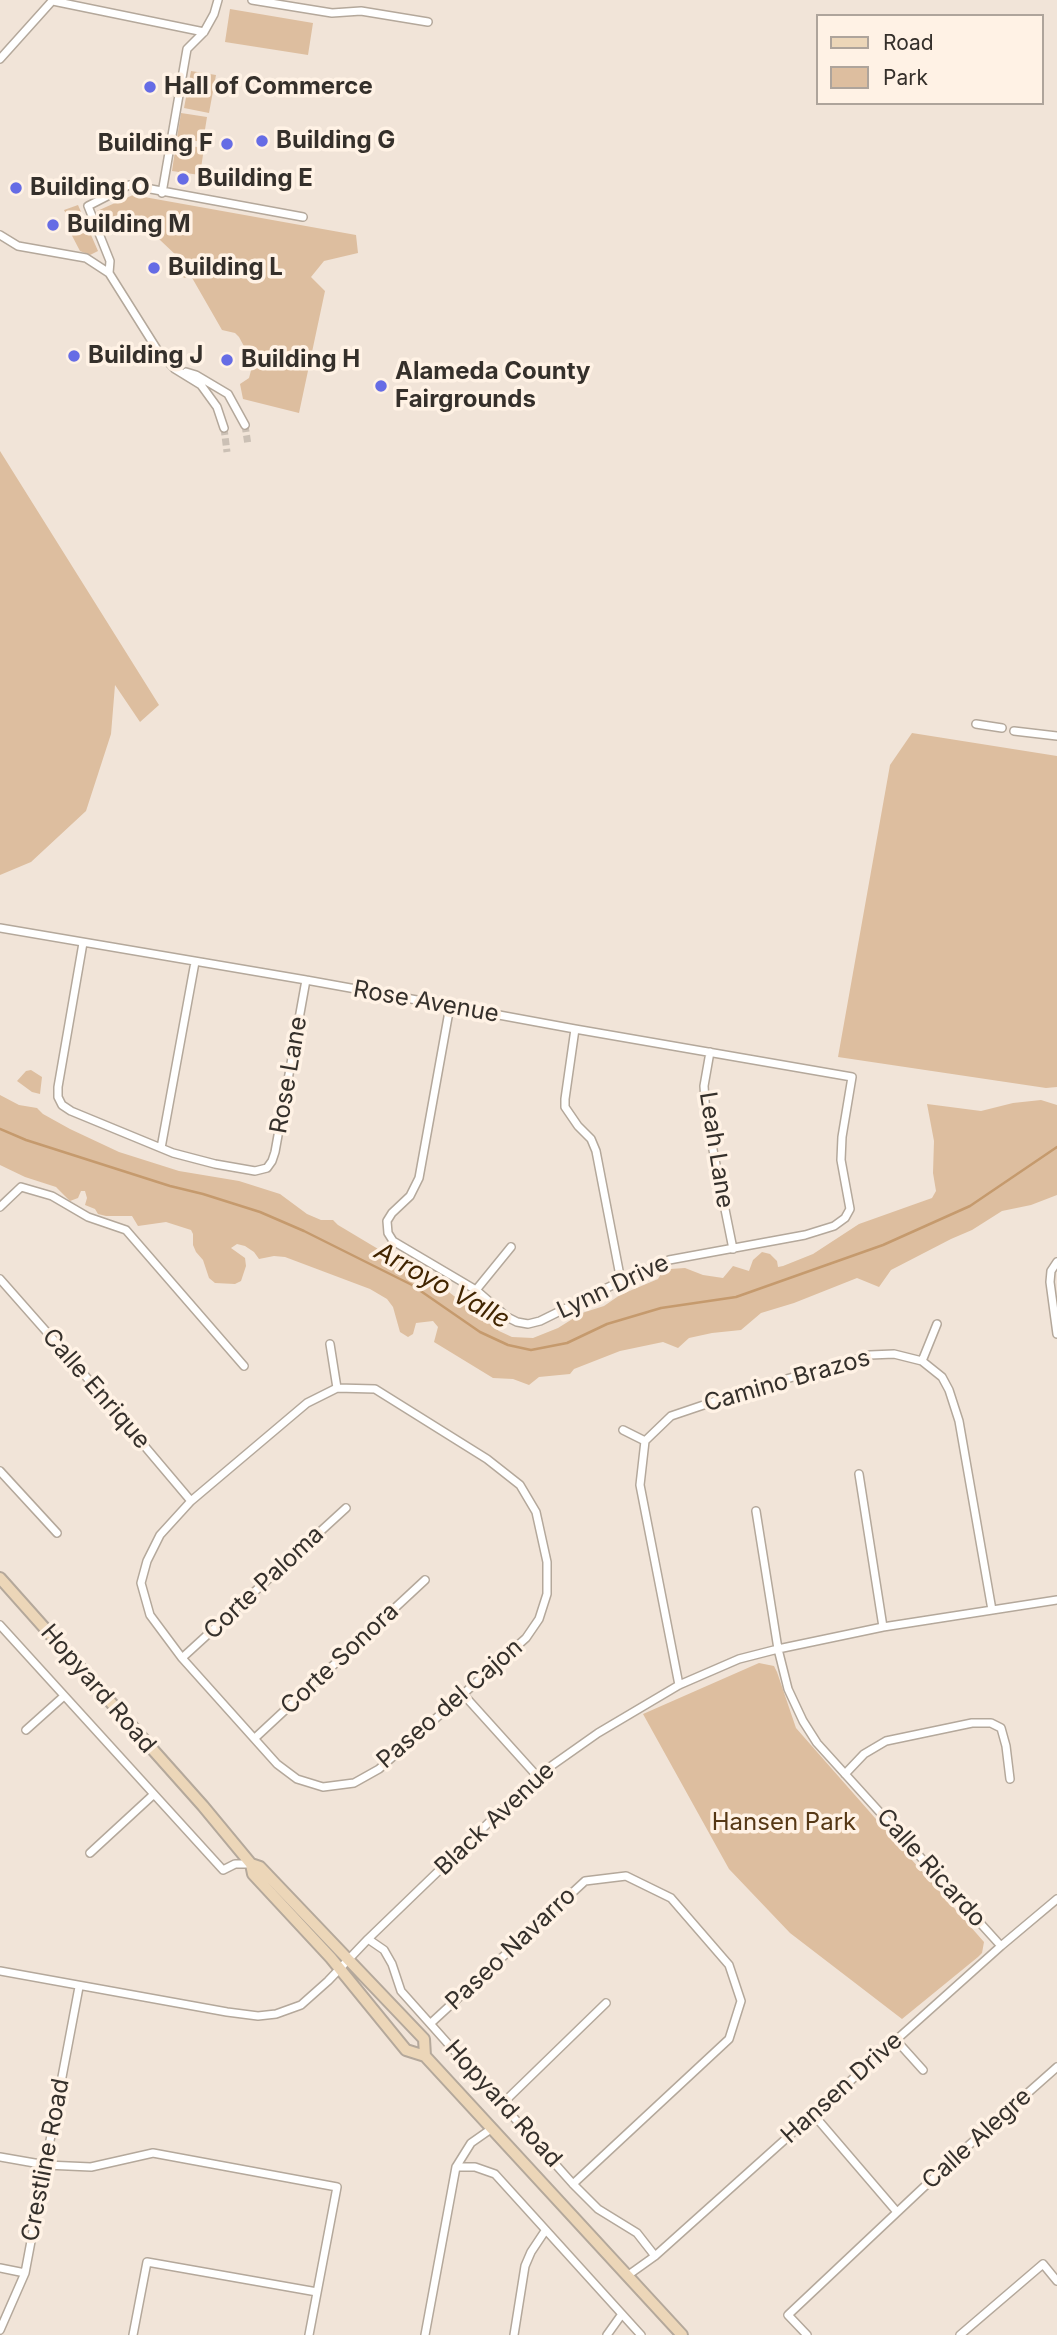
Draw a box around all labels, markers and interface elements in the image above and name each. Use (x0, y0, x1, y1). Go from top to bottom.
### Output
legend (816, 14, 1043, 105)
text: Road (883, 30, 934, 55)
text: Park (883, 65, 928, 90)
place label: Hall of Commerce (164, 73, 373, 101)
marker: Hall of Commerce (142, 79, 158, 95)
place label: Building G (276, 127, 395, 155)
place label: Building F (98, 130, 213, 158)
marker: Building G (254, 133, 270, 149)
marker: Building F (219, 136, 235, 152)
place label: Building E (197, 165, 313, 193)
marker: Building E (175, 171, 191, 187)
place label: Building O (30, 174, 150, 202)
marker: Building O (8, 180, 24, 196)
place label: Building M (67, 211, 191, 239)
marker: Building M (45, 217, 61, 233)
place label: Building L (168, 254, 283, 282)
marker: Building L (146, 260, 162, 276)
place label: Building J (88, 342, 203, 370)
place label: Building H (241, 346, 360, 374)
marker: Building J (66, 348, 82, 364)
marker: Building H (219, 352, 235, 368)
place label: Alameda County Fairgrounds (395, 358, 590, 414)
marker: Alameda County Fairgrounds (373, 378, 389, 394)
street label: Rose Avenue (351, 975, 501, 1029)
street label: Rose Lane (265, 1014, 313, 1136)
street label: Leah Lane (693, 1090, 739, 1210)
water label: Arroyo Valle (369, 1236, 515, 1336)
street label: Lynn Drive (552, 1249, 674, 1325)
street label: Calle Enrique (36, 1323, 156, 1455)
street label: Camino Brazos (701, 1344, 873, 1418)
street label: Corte Paloma (198, 1520, 330, 1646)
street label: Corte Sonora (275, 1597, 405, 1721)
street label: Hopyard Road (34, 1619, 162, 1759)
street label: Paseo del Cajon (371, 1633, 529, 1775)
street label: Black Avenue (429, 1756, 561, 1882)
street label: Calle Ricardo (870, 1803, 992, 1933)
park label: Hansen Park (712, 1809, 856, 1837)
street label: Paseo Navarro (440, 1881, 582, 2017)
street label: Hansen Drive (776, 2026, 908, 2150)
street label: Hopyard Road (438, 2034, 568, 2174)
street label: Crestline Road (16, 2076, 76, 2244)
street label: Calle Alegre (916, 2082, 1038, 2196)

